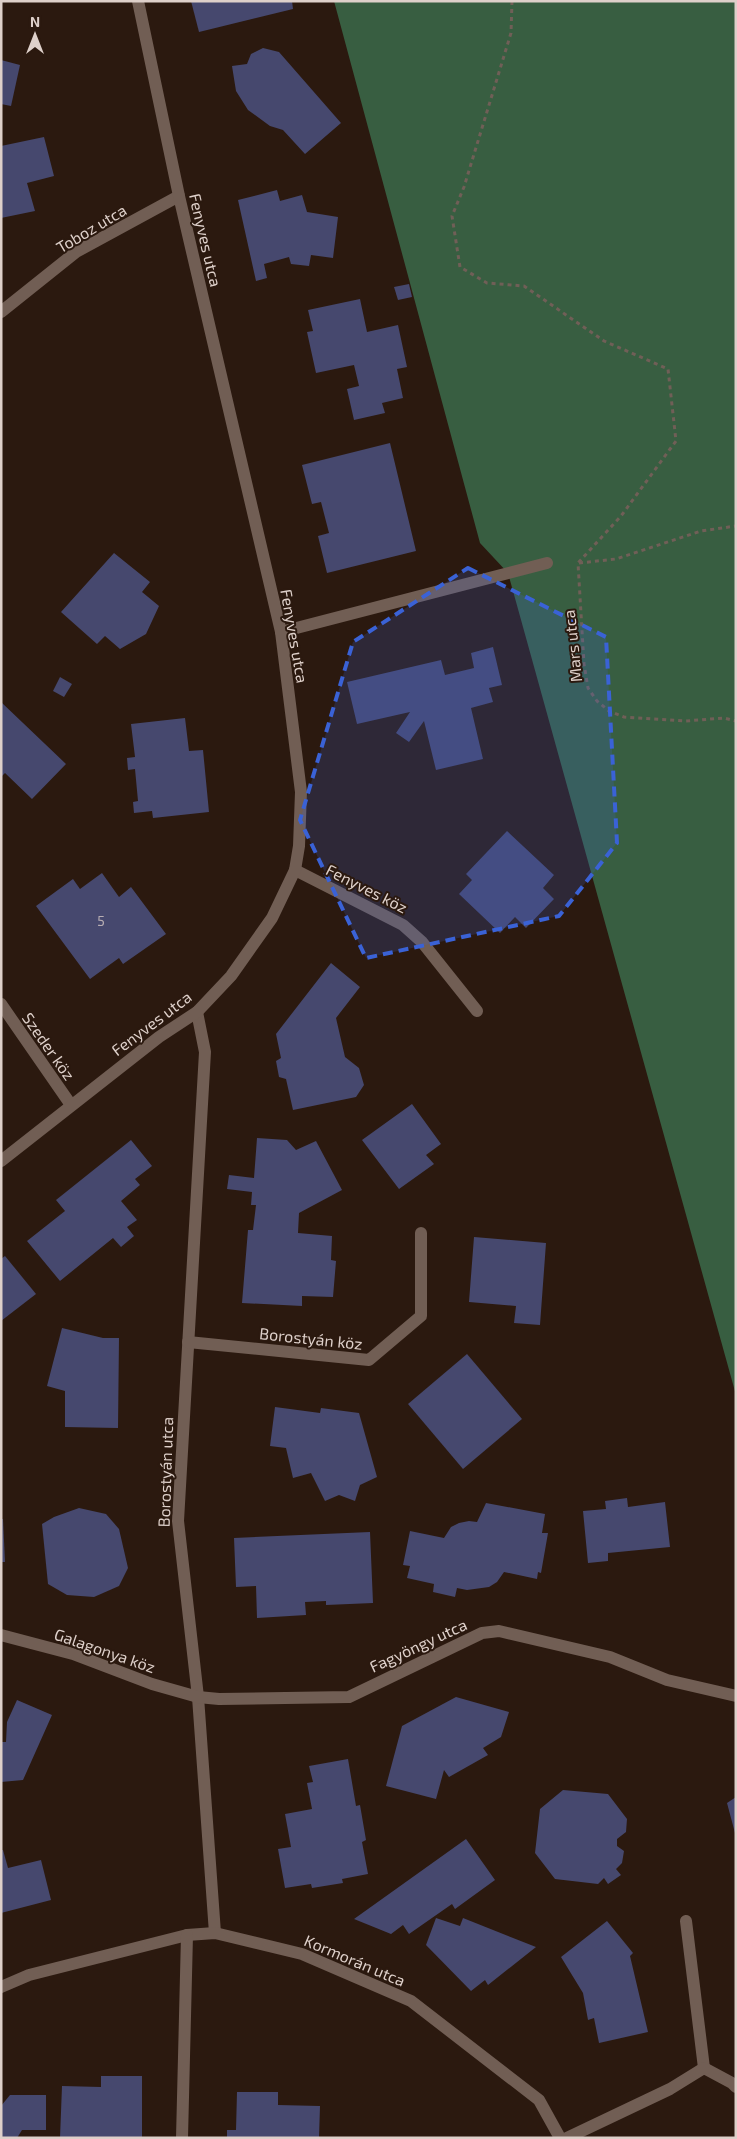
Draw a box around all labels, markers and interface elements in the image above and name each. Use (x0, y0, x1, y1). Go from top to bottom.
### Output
north arrow (10, 10, 60, 60)
text: N (30, 13, 40, 30)
street label: Fenyves utca (186, 191, 226, 289)
street label: Toboz utca (53, 200, 129, 256)
street label: Fenyves utca (277, 587, 313, 685)
street label: Mars utca (559, 609, 585, 683)
street label: Fenyves köz (323, 859, 411, 917)
house number: 5 (97, 912, 105, 929)
street label: Fenyves utca (107, 987, 195, 1059)
street label: Szeder köz (19, 1008, 79, 1084)
street label: Borostyán köz (258, 1323, 364, 1353)
street label: Borostyán utca (154, 1417, 176, 1527)
street label: Fagyöngy utca (366, 1614, 470, 1676)
street label: Galagonya köz (52, 1624, 158, 1676)
street label: Kormorán utca (302, 1930, 408, 1990)

